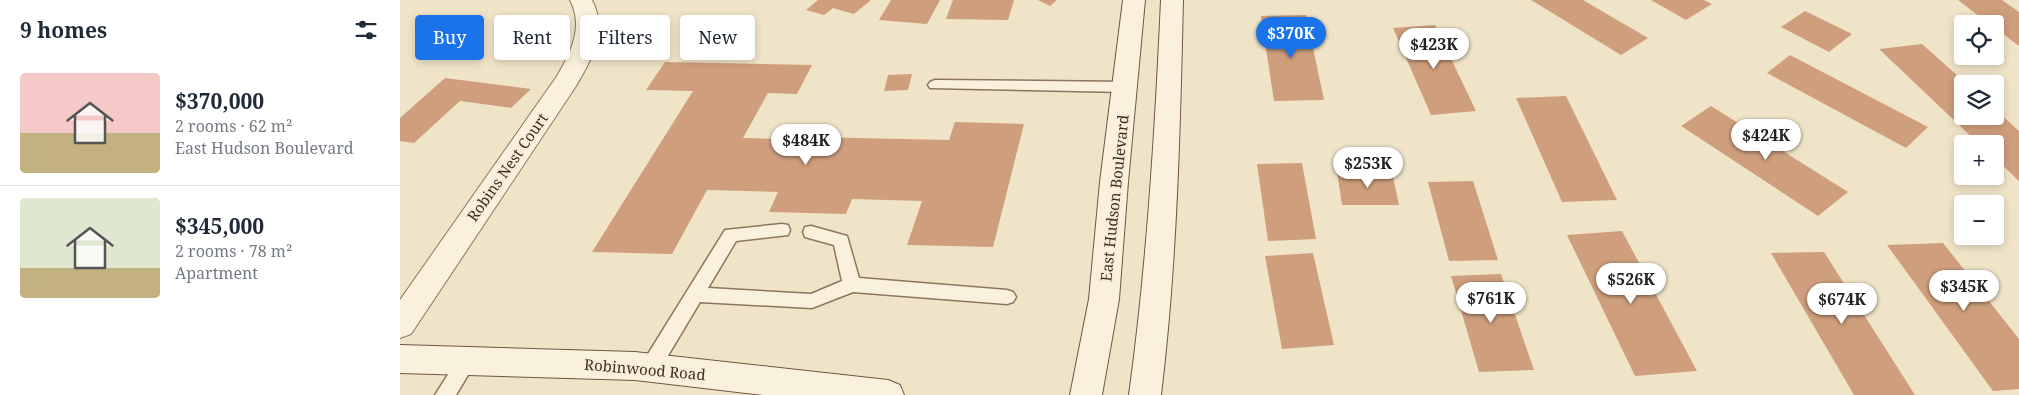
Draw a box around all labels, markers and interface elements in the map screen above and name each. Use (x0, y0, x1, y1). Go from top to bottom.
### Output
chip: Buy (415, 15, 484, 60)
chip: Rent (494, 15, 570, 60)
chip: Filters (580, 15, 670, 60)
chip: New (680, 15, 755, 60)
map controls (1954, 15, 2004, 245)
button: locate (1954, 15, 2004, 65)
text: 9 homes (20, 16, 107, 44)
icon: filters (352, 16, 380, 44)
pin: $370K (1256, 17, 1326, 59)
text: $370K (1267, 22, 1315, 44)
pin: $423K (1399, 28, 1469, 70)
text: $423K (1410, 33, 1458, 55)
button: layers (1954, 75, 2004, 125)
text: $370,000 (175, 87, 264, 115)
icon: home (60, 93, 120, 153)
street label: Robins Nest Court (462, 109, 552, 225)
street label: East Hudson Boulevard (1095, 114, 1133, 282)
text: 2 rooms · 62 m² (175, 115, 292, 137)
pin: $424K (1731, 119, 1801, 161)
pin: $484K (771, 124, 841, 166)
text: $424K (1742, 124, 1790, 146)
text: $484K (782, 129, 830, 151)
button: + (1954, 135, 2004, 185)
text: East Hudson Boulevard (175, 137, 354, 159)
pin: $253K (1333, 146, 1403, 189)
text: $253K (1344, 152, 1392, 174)
button: − (1954, 195, 2004, 245)
text: $345,000 (175, 212, 264, 240)
icon: home (60, 218, 120, 278)
text: 2 rooms · 78 m² (175, 240, 292, 262)
text: Apartment (175, 262, 258, 284)
pin: $526K (1596, 262, 1666, 305)
text: $526K (1607, 268, 1655, 290)
pin: $345K (1929, 270, 1999, 312)
text: $345K (1940, 275, 1988, 297)
pin: $761K (1456, 282, 1526, 324)
pin: $674K (1807, 282, 1877, 325)
text: $761K (1467, 287, 1515, 309)
text: $674K (1818, 288, 1866, 310)
street label: Robinwood Road (584, 354, 706, 384)

